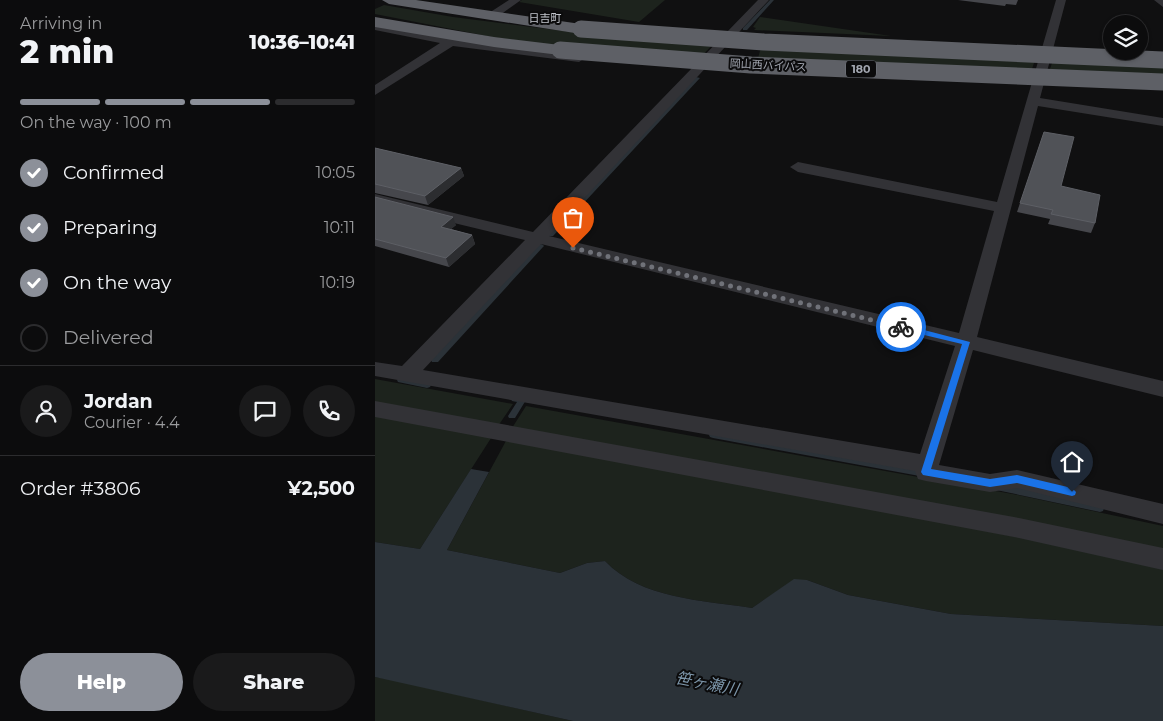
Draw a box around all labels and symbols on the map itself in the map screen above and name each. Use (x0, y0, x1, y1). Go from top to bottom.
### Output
district label: 日吉町 (529, 11, 562, 25)
street label: 岡山西バイパス (729, 56, 807, 74)
road number: 180 (846, 61, 876, 78)
pin (552, 197, 594, 248)
courier (876, 302, 926, 352)
pin (1051, 441, 1093, 492)
water label: 笹ヶ瀬川 (674, 668, 742, 699)

